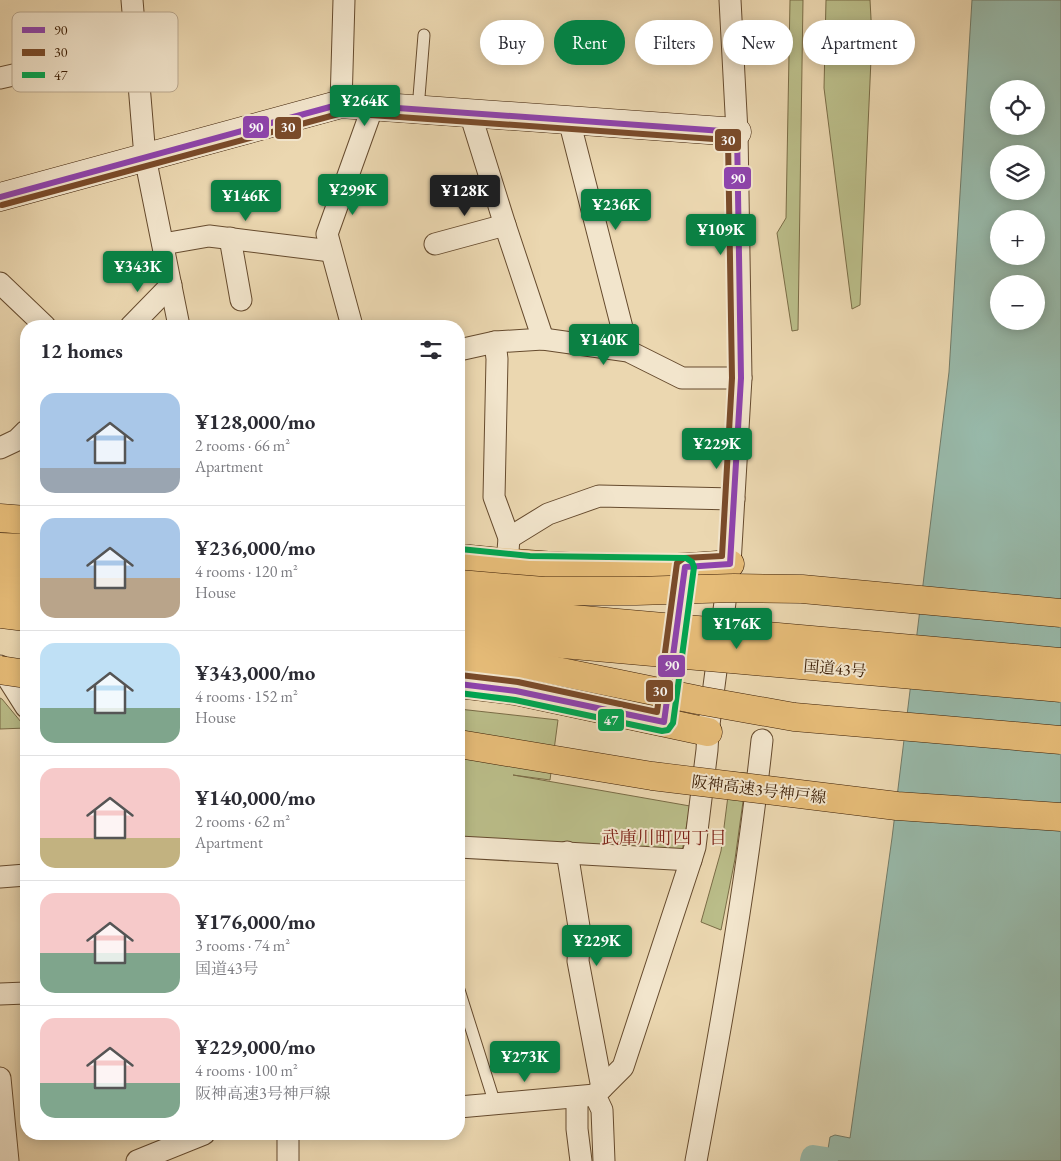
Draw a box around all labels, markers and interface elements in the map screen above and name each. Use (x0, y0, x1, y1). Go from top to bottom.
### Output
legend (12, 12, 178, 92)
chip: Buy (480, 20, 544, 65)
chip: Rent (554, 20, 625, 65)
chip: Filters (635, 20, 713, 65)
chip: New (723, 20, 793, 65)
chip: Apartment (803, 20, 915, 65)
text: 90 (54, 21, 68, 39)
text: 30 (54, 43, 68, 61)
text: 47 (54, 66, 68, 84)
map controls (990, 80, 1045, 330)
button: locate (990, 80, 1045, 135)
pin: ¥264K (330, 84, 400, 127)
text: ¥264K (341, 90, 389, 111)
line badge: 90 (242, 115, 270, 139)
line badge: 30 (274, 116, 302, 140)
text: 90 (249, 118, 264, 136)
text: 30 (281, 118, 296, 136)
line badge: 30 (714, 128, 742, 152)
text: 30 (721, 131, 736, 149)
button: layers (990, 145, 1045, 200)
line badge: 90 (723, 166, 752, 190)
text: 90 (731, 169, 746, 187)
pin: ¥299K (318, 174, 388, 216)
pin: ¥128K (430, 174, 500, 217)
text: ¥299K (329, 179, 377, 200)
pin: ¥146K (211, 180, 281, 222)
text: ¥128K (441, 180, 489, 201)
text: ¥146K (222, 185, 270, 206)
pin: ¥236K (581, 188, 651, 231)
text: ¥236K (592, 194, 640, 215)
button: + (990, 210, 1045, 265)
pin: ¥109K (686, 214, 756, 256)
text: ¥109K (697, 219, 745, 240)
pin: ¥343K (103, 250, 173, 293)
text: ¥343K (114, 256, 162, 277)
button: − (990, 275, 1045, 330)
pin: ¥140K (569, 324, 639, 366)
text: ¥140K (580, 329, 628, 350)
icon: filters (417, 336, 445, 364)
text: 12 homes (40, 337, 123, 364)
text: ¥128,000/mo (195, 408, 315, 435)
icon: home (80, 413, 140, 473)
pin: ¥229K (682, 428, 752, 470)
text: ¥229K (693, 433, 741, 454)
text: 2 rooms · 66 m² (195, 435, 290, 456)
text: Apartment (195, 456, 263, 477)
text: ¥236,000/mo (195, 534, 315, 561)
icon: home (80, 538, 140, 598)
text: 4 rooms · 120 m² (195, 561, 298, 582)
text: House (195, 582, 236, 603)
pin: ¥176K (702, 608, 772, 650)
text: ¥176K (713, 613, 761, 634)
line badge: 90 (657, 654, 686, 678)
street label: 国道43号 (802, 655, 867, 682)
text: 90 (665, 656, 680, 674)
text: ¥343,000/mo (195, 659, 315, 686)
icon: home (80, 663, 140, 723)
line badge: 30 (645, 679, 674, 703)
text: 30 (653, 682, 668, 700)
text: 4 rooms · 152 m² (195, 686, 298, 707)
text: House (195, 707, 236, 728)
line badge: 47 (597, 708, 625, 732)
text: 47 (604, 711, 619, 729)
street label: 阪神高速3号神戸線 (690, 771, 828, 808)
text: ¥140,000/mo (195, 784, 315, 811)
icon: home (80, 788, 140, 848)
text: 2 rooms · 62 m² (195, 811, 290, 832)
district label: 武庫川町四丁目 (601, 826, 727, 849)
text: Apartment (195, 832, 263, 853)
text: ¥176,000/mo (195, 908, 315, 935)
icon: home (80, 913, 140, 973)
pin: ¥229K (562, 924, 632, 967)
text: ¥229K (573, 930, 621, 951)
text: 3 rooms · 74 m² (195, 935, 290, 956)
text: 国道43号 (195, 958, 258, 979)
text: ¥229,000/mo (195, 1033, 315, 1060)
icon: home (80, 1038, 140, 1098)
pin: ¥273K (490, 1040, 560, 1083)
text: ¥273K (501, 1046, 549, 1067)
text: 4 rooms · 100 m² (195, 1060, 298, 1081)
text: 阪神高速3号神戸線 (195, 1083, 331, 1104)

